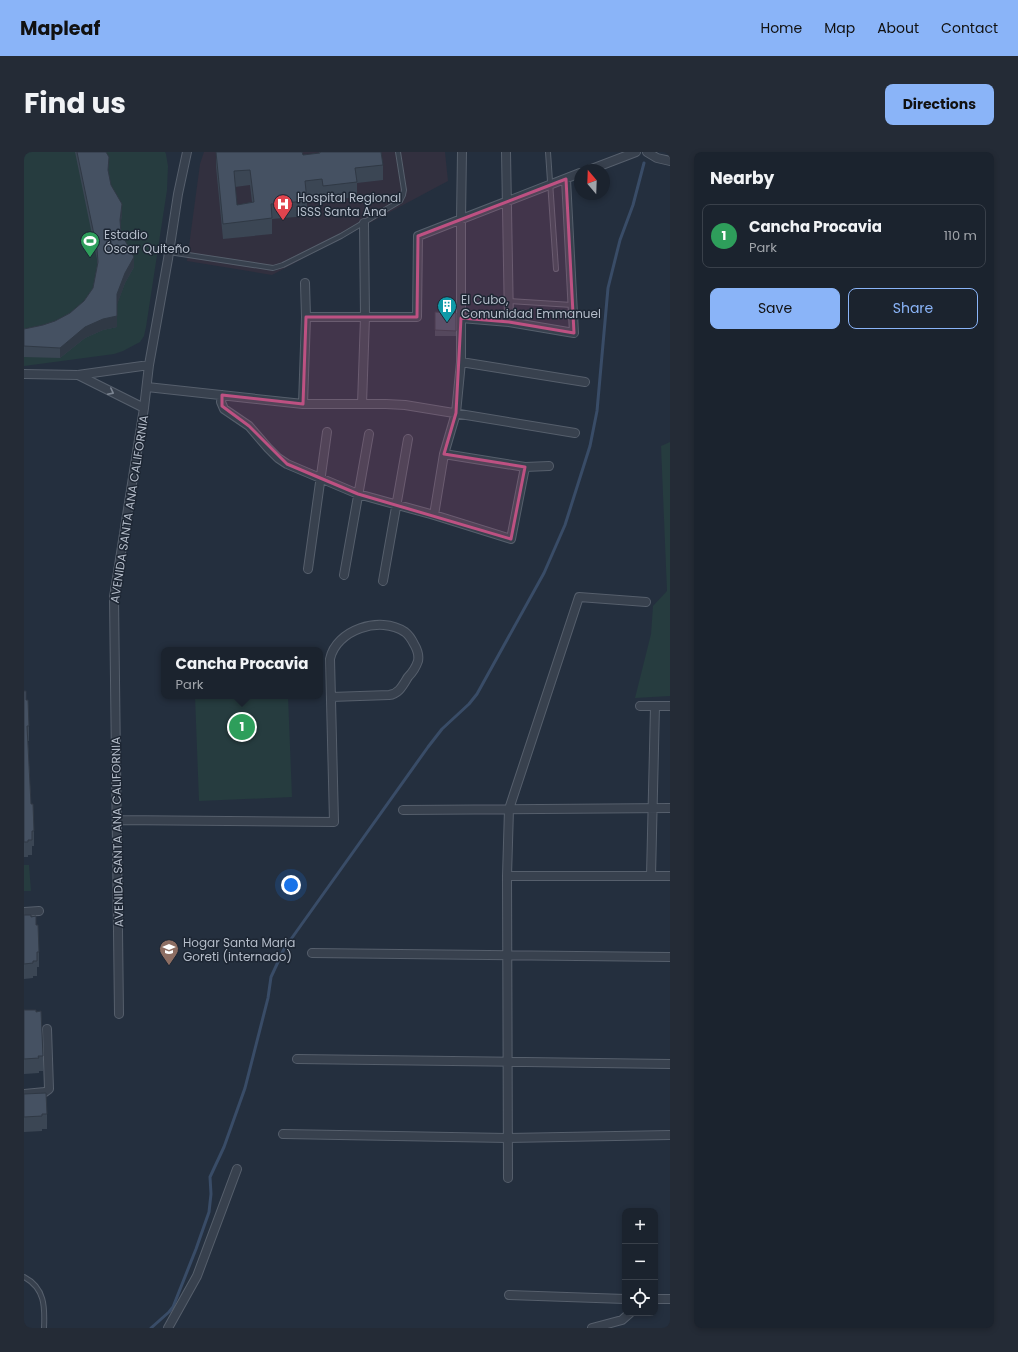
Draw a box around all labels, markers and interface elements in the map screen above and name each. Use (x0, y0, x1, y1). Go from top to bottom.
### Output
text: Mapleaf (20, 15, 100, 42)
text: Home (760, 18, 802, 38)
text: Map (824, 18, 855, 38)
text: About (877, 18, 919, 38)
text: Contact (941, 18, 998, 38)
text: Find us (24, 84, 126, 123)
button: Directions (885, 84, 994, 125)
north arrow (574, 164, 610, 200)
text: Nearby (710, 166, 774, 190)
place label: Hospital Regional ISSS Santa Ana (297, 189, 401, 220)
hospital icon: Hospital Regional ISSS Santa Ana (272, 193, 294, 221)
text: Cancha Procavia (749, 216, 882, 237)
place label: Estadio Óscar Quiteño (104, 226, 190, 257)
text: 1 (722, 226, 726, 245)
text: 110 m (944, 226, 977, 245)
sports icon: Estadio Óscar Quiteño (79, 230, 101, 258)
text: Park (749, 238, 777, 257)
button: Save (710, 288, 840, 329)
button: Share (848, 288, 978, 329)
place label: El Cubo, Comunidad Emmanuel (461, 291, 601, 322)
building icon: El Cubo, Comunidad Emmanuel (436, 295, 458, 323)
one-way arrow (107, 387, 115, 394)
street label: AVENIDA SANTA ANA CALIFORNIA (106, 414, 152, 604)
popup (161, 647, 323, 699)
text: Cancha Procavia (176, 653, 308, 674)
text: Park (176, 675, 203, 694)
pin: 1 (229, 712, 255, 742)
street label: AVENIDA SANTA ANA CALIFORNIA (107, 737, 127, 927)
your location (281, 875, 301, 895)
place label: Hogar Santa Maria Goreti (internado) (183, 934, 295, 965)
school or university icon: Hogar Santa Maria Goreti (internado) (158, 938, 180, 966)
map controls (622, 1208, 658, 1316)
button: + (622, 1208, 658, 1244)
button: − (622, 1244, 658, 1280)
button: locate (622, 1280, 658, 1316)

